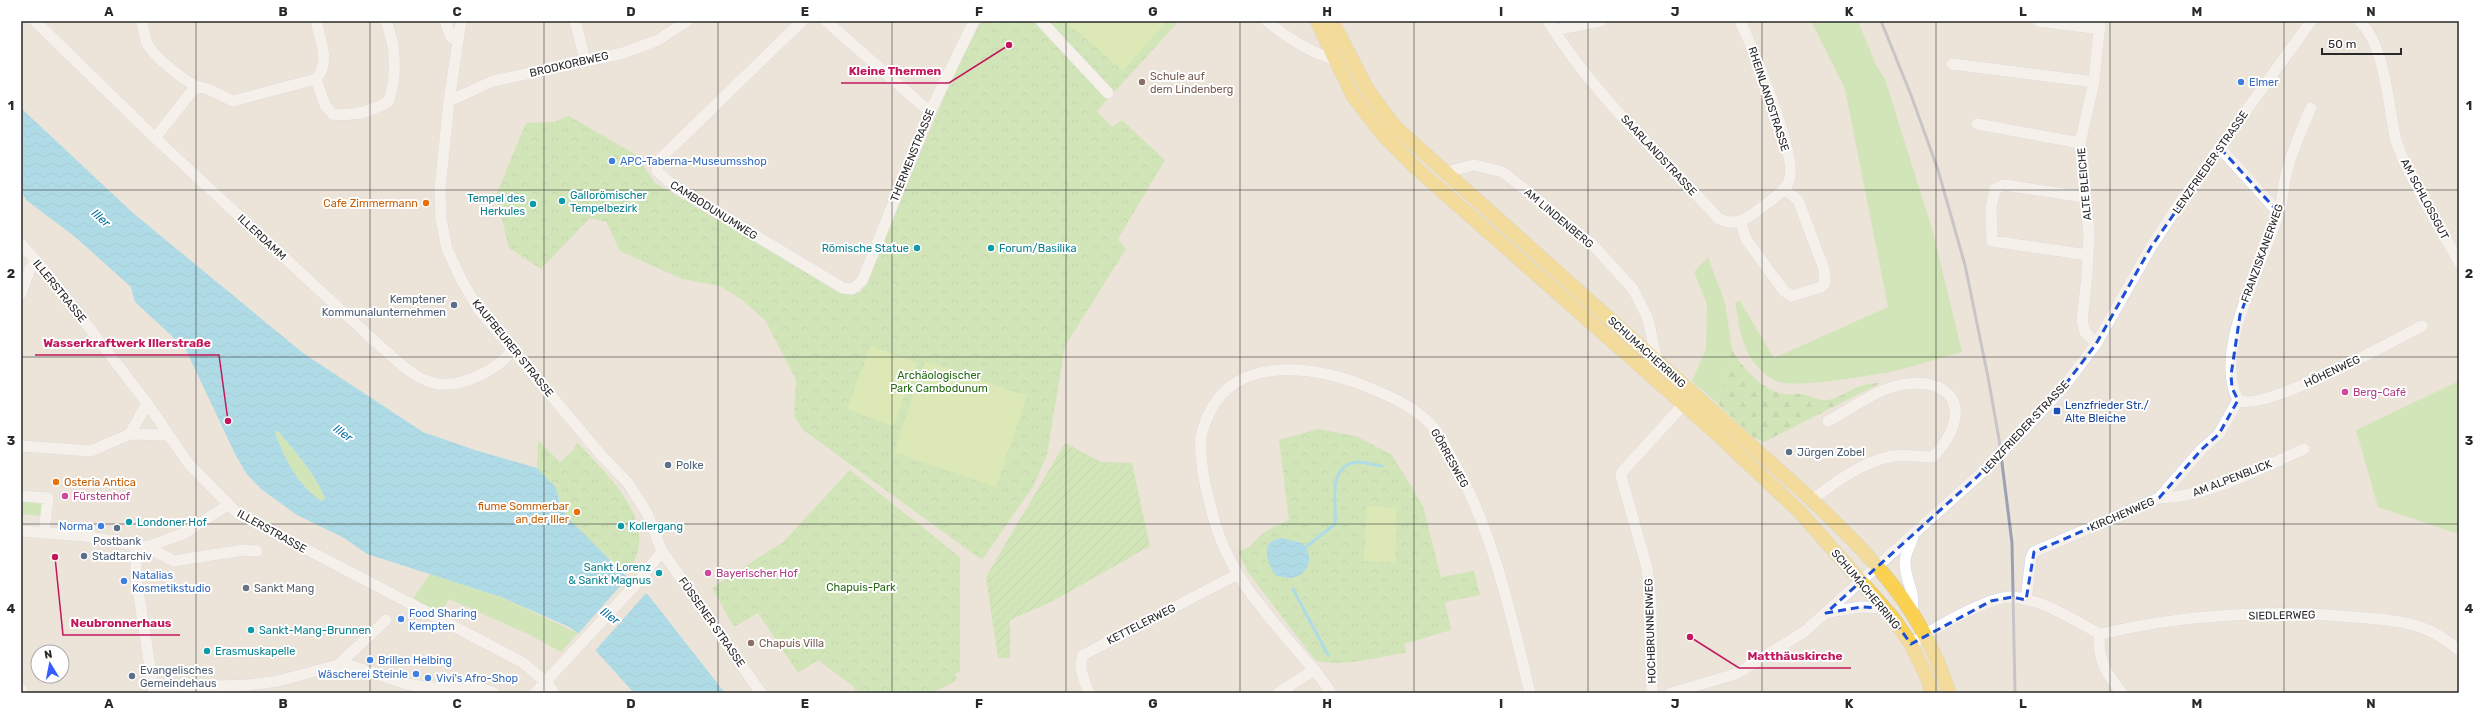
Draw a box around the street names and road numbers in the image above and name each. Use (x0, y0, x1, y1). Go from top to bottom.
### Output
street label: RHEINLANDSTRASSE (1745, 45, 1792, 153)
street label: BRODKORBWEG (528, 49, 610, 80)
street label: THERMENSTRASSE (888, 107, 937, 204)
street label: LENZFRIEDER STRASSE (2170, 108, 2251, 216)
street label: SAARLANDSTRASSE (1618, 112, 1700, 199)
street label: ALTE BLEICHE (2075, 147, 2094, 221)
street label: AM SCHLOSSGUT (2398, 157, 2452, 242)
street label: CAMBODUNUMWEG (668, 178, 760, 243)
street label: AM LINDENBERG (1521, 186, 1596, 251)
street label: FRANZISKANERWEG (2239, 202, 2286, 304)
street label: ILLERDAMM (235, 212, 289, 263)
street label: ILLERSTRASSE (30, 257, 89, 326)
street label: KAUFBEURER STRASSE (469, 297, 556, 400)
street label: SCHUMACHERRING (1605, 314, 1688, 391)
street label: HÖHENWEG (2302, 353, 2362, 390)
street label: LENZFRIEDER STRASSE (1979, 378, 2072, 477)
street label: GÖRRESWEG (1428, 426, 1471, 490)
street label: AM ALPENBLICK (2191, 457, 2274, 500)
street label: KIRCHENWEG (2088, 495, 2157, 534)
street label: ILLERSTRASSE (235, 507, 309, 556)
street label: SCHUMACHERRING (1828, 547, 1903, 632)
street label: FÜSSENER STRASSE (676, 575, 748, 670)
street label: HOCHBRUNNENWEG (1642, 578, 1659, 684)
street label: KETTELERWEG (1105, 602, 1178, 647)
street label: SIEDLERWEG (2248, 608, 2316, 623)

